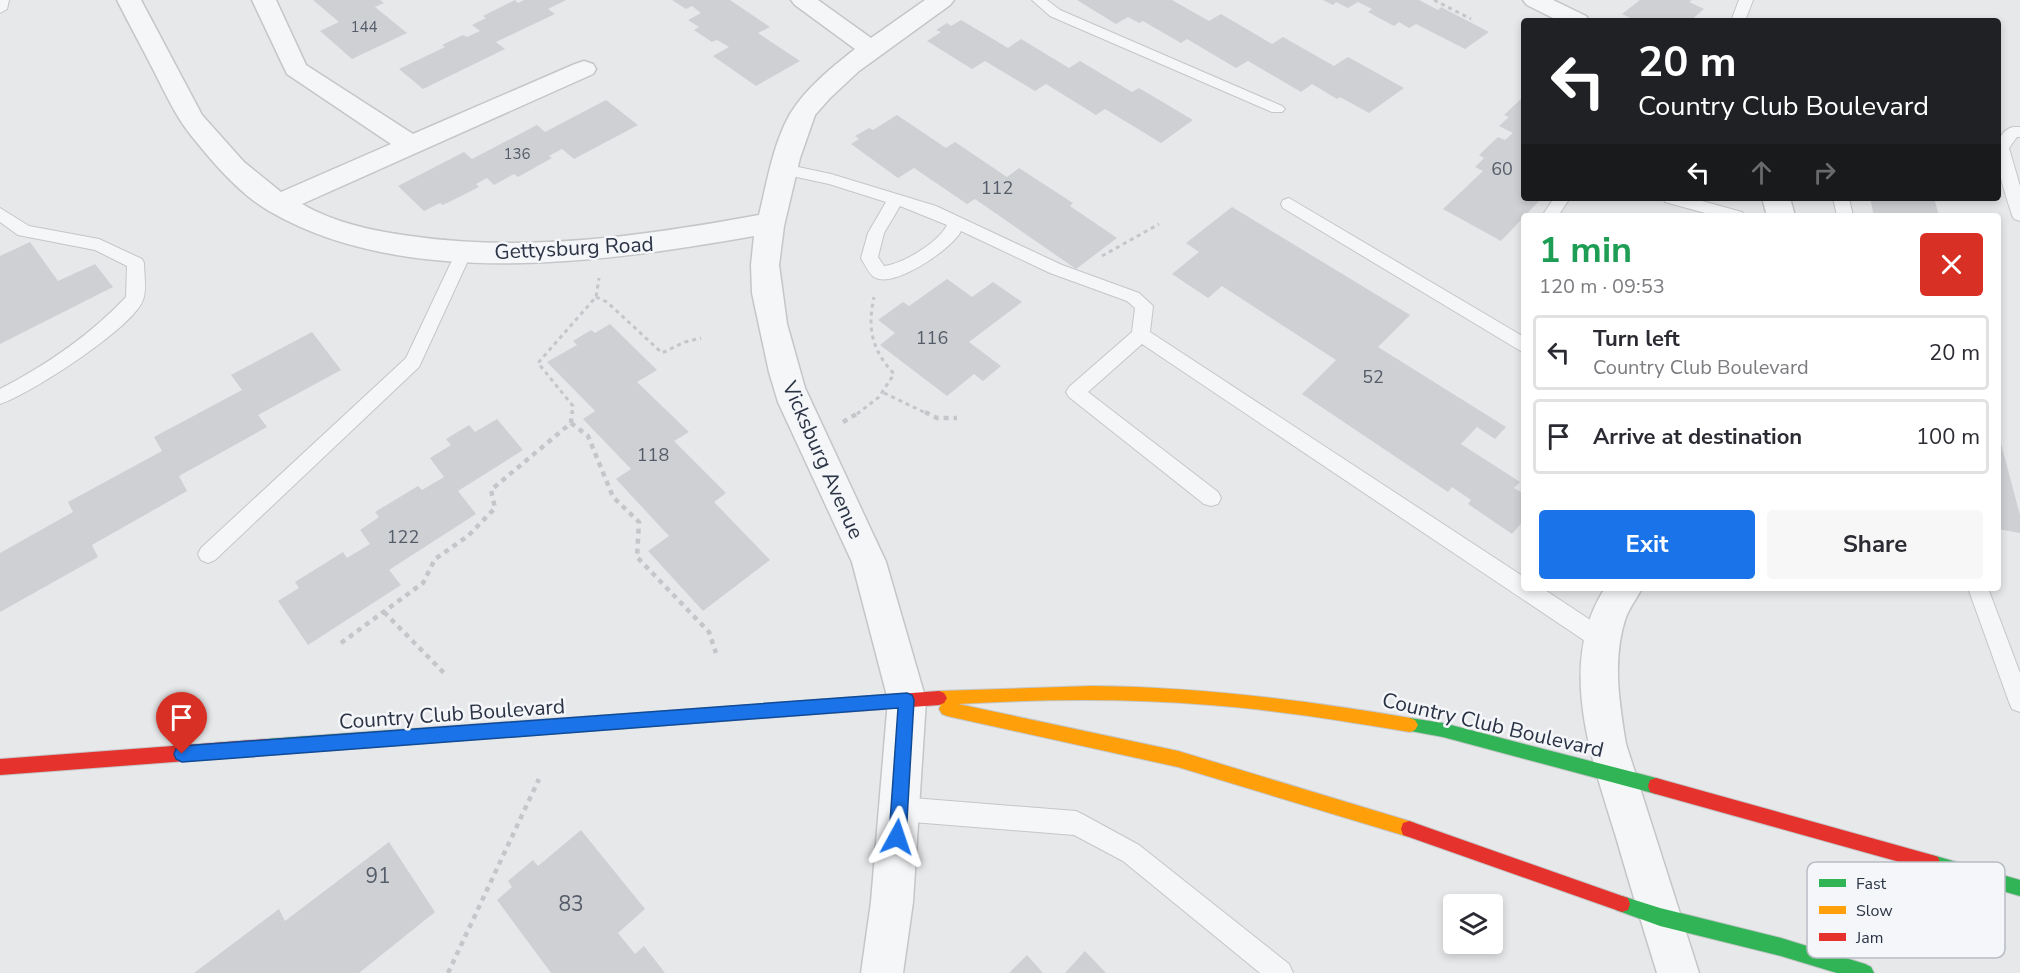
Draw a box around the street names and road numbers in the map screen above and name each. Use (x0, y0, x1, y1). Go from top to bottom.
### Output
street label: Gettysburg Road (494, 230, 654, 266)
street label: Vicksburg Avenue (775, 376, 870, 543)
street label: Country Club Boulevard (1380, 686, 1606, 764)
street label: Country Club Boulevard (338, 692, 566, 736)

